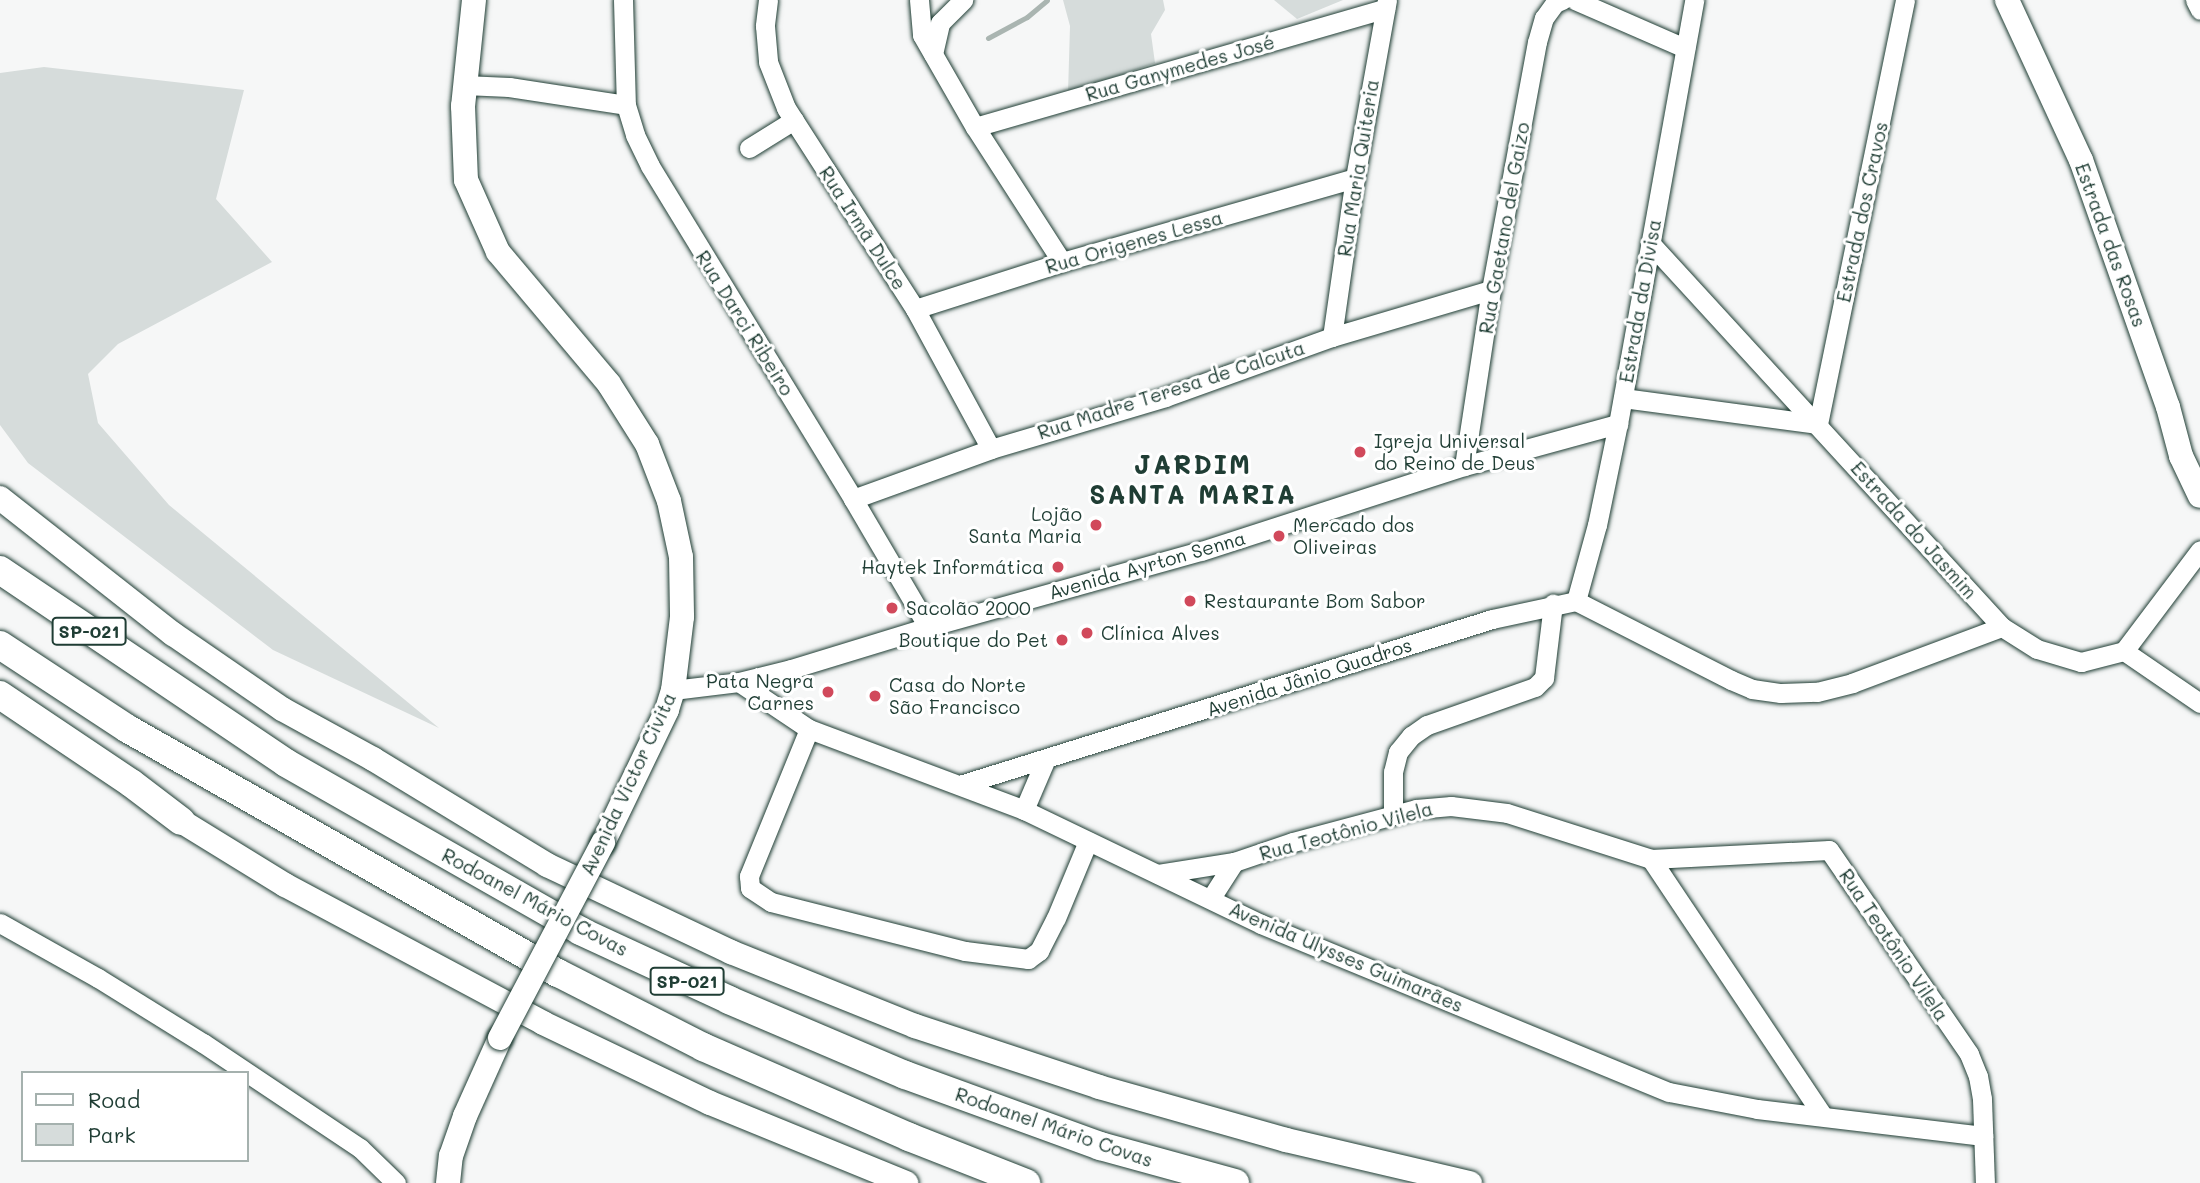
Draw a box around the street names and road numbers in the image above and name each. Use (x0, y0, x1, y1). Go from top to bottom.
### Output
street label: Rua Ganymedes José (1083, 30, 1277, 106)
street label: Rua Maria Quiteria (1333, 78, 1383, 258)
street label: Rua Gaetano del Gaizo (1474, 120, 1534, 336)
street label: Estrada dos Cravos (1832, 120, 1892, 304)
street label: Estrada das Rosas (2071, 160, 2151, 330)
street label: Rua Irmã Dulce (815, 162, 911, 294)
street label: Rua Origenes Lessa (1043, 206, 1225, 278)
street label: Estrada da Divisa (1614, 217, 1666, 385)
street label: Rua Darci Ribeiro (691, 246, 799, 400)
street label: Rua Madre Teresa de Calcuta (1035, 336, 1307, 444)
street label: Estrada do Jasmim (1846, 457, 1982, 603)
street label: Avenida Ayrton Senna (1046, 526, 1248, 604)
road number: SP-021 (50, 616, 128, 646)
street label: Avenida Jânio Quadros (1203, 633, 1415, 721)
street label: Avenida Victor Civita (576, 689, 680, 879)
street label: Rua Teotônio Vilela (1257, 797, 1435, 865)
street label: Rodoanel Mário Covas (438, 843, 632, 961)
street label: Rua Teotônio Vilela (1835, 865, 1953, 1025)
street label: Avenida Ulysses Guimarães (1226, 897, 1466, 1017)
road number: SP-021 (648, 966, 726, 996)
street label: Rodoanel Mário Covas (952, 1082, 1156, 1172)

